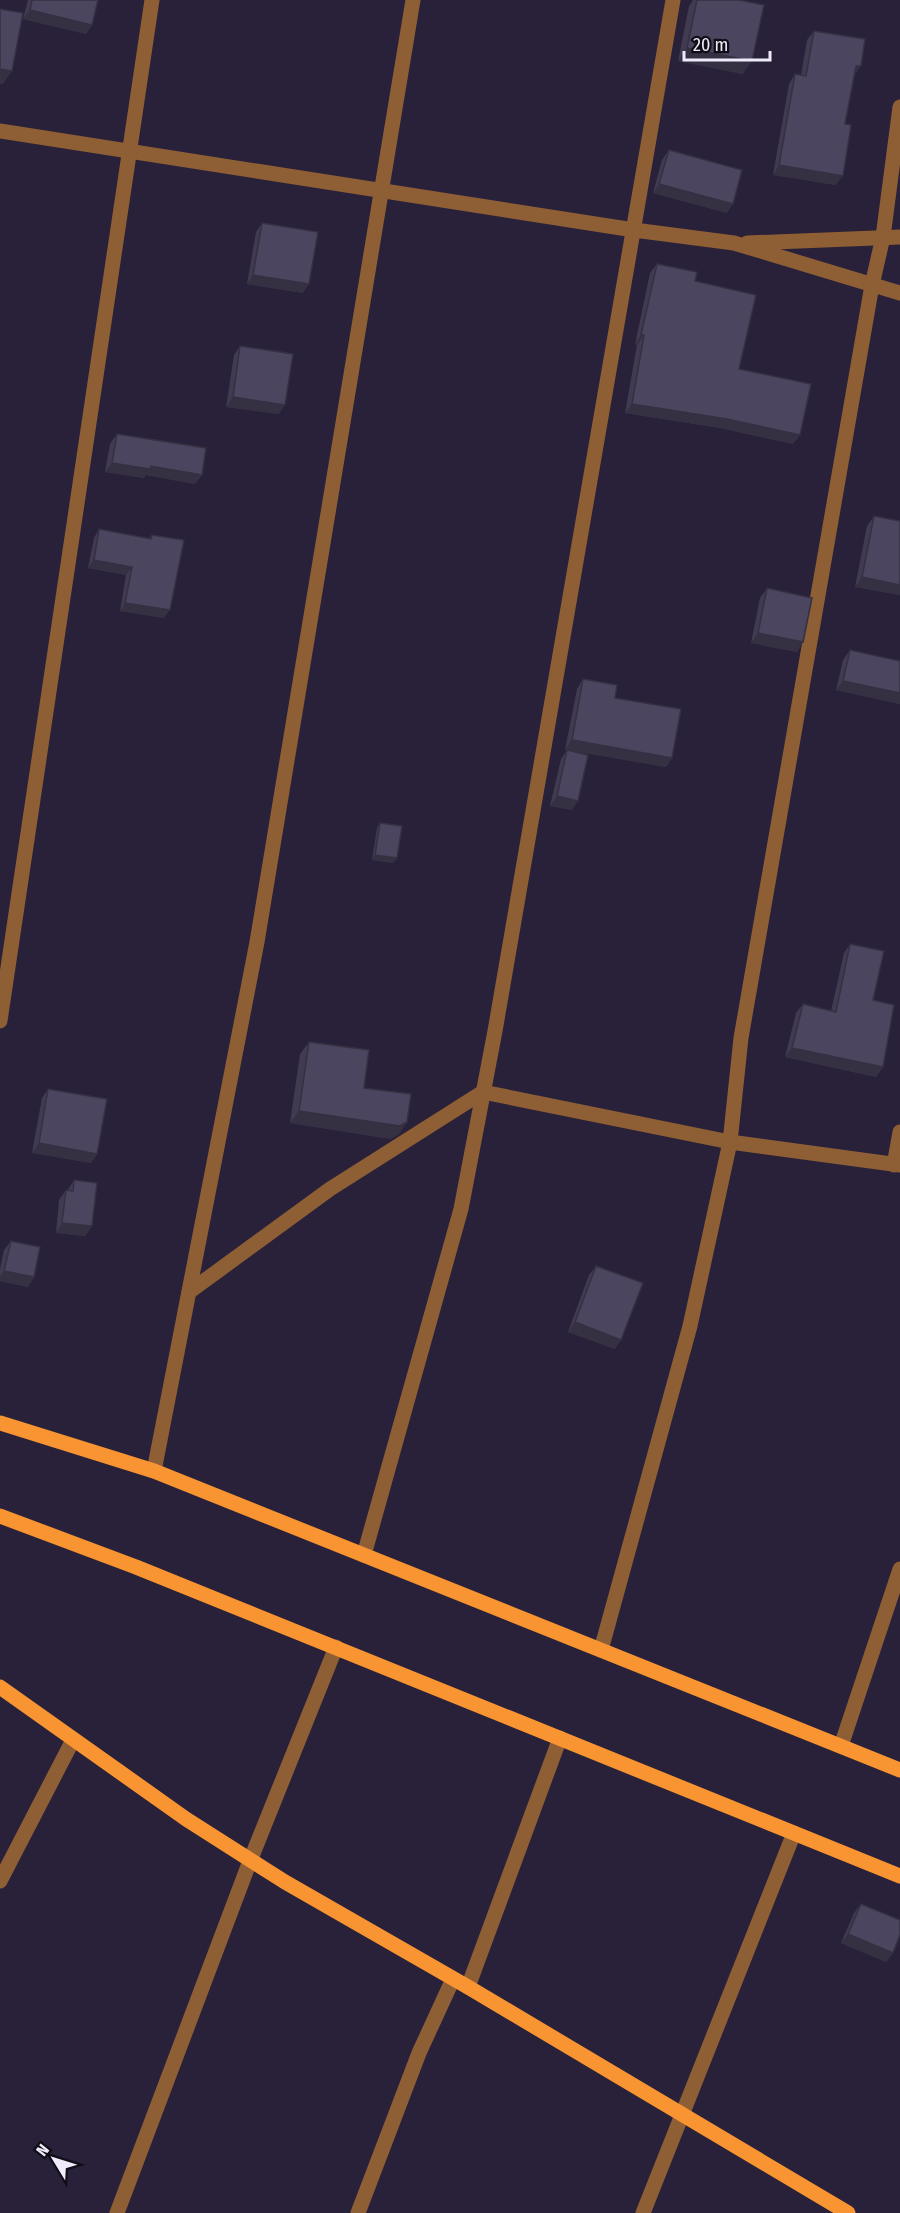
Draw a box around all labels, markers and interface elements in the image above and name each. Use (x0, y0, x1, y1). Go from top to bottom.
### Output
scale bar (684, 24, 770, 62)
text: 20 m (693, 34, 728, 56)
north arrow (24, 2129, 84, 2189)
text: N (32, 2140, 53, 2160)

